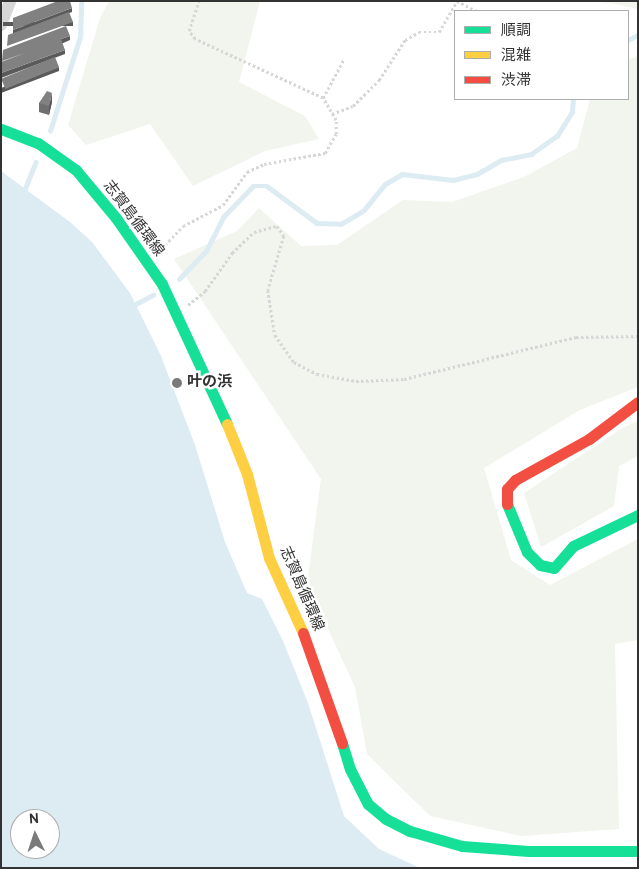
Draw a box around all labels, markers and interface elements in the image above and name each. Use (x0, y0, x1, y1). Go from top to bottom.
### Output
legend (454, 10, 629, 100)
text: 順調 (501, 22, 531, 41)
text: 混雑 (501, 47, 531, 66)
text: 渋滞 (501, 72, 531, 91)
street label: 志賀島循環線 (99, 178, 167, 260)
place label: 叶の浜 (187, 374, 232, 392)
marker: 叶の浜 (171, 377, 183, 389)
street label: 志賀島循環線 (275, 544, 327, 634)
north arrow (10, 809, 60, 859)
text: N (28, 811, 40, 828)

